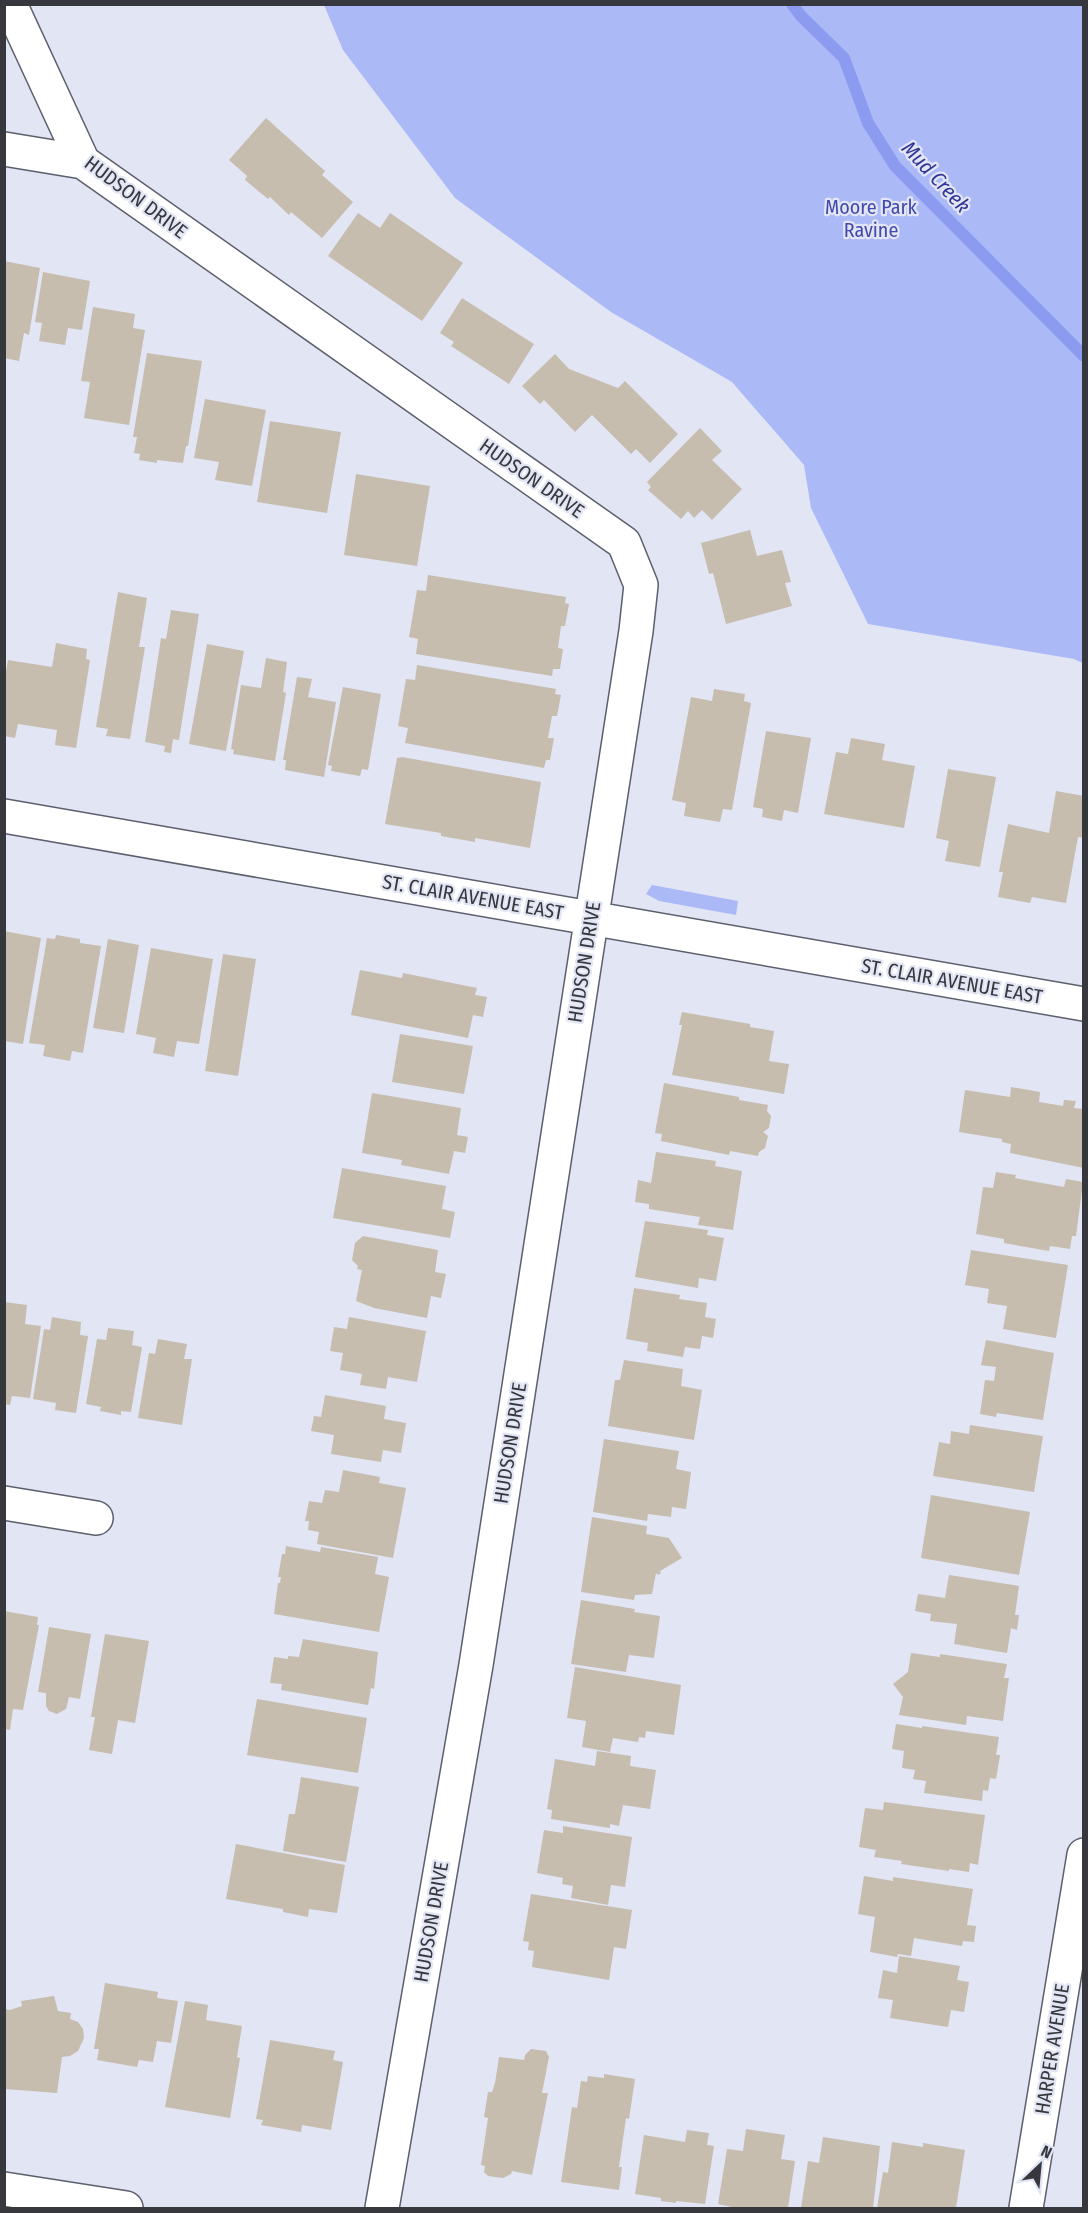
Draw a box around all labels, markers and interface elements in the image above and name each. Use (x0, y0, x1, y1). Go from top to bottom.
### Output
water label: Mud Creek (896, 136, 976, 218)
street label: HUDSON DRIVE (80, 151, 192, 243)
park label: Moore Park Ravine (825, 195, 918, 242)
street label: HUDSON DRIVE (475, 433, 589, 523)
street label: ST. CLAIR AVENUE EAST (381, 869, 566, 925)
street label: HUDSON DRIVE (563, 900, 605, 1024)
street label: ST. CLAIR AVENUE EAST (860, 953, 1045, 1009)
street label: HUDSON DRIVE (489, 1381, 531, 1505)
street label: HUDSON DRIVE (409, 1860, 453, 1984)
street label: HARPER AVENUE (1030, 1982, 1074, 2116)
north arrow (1010, 2135, 1070, 2195)
text: N (1038, 2141, 1055, 2163)

